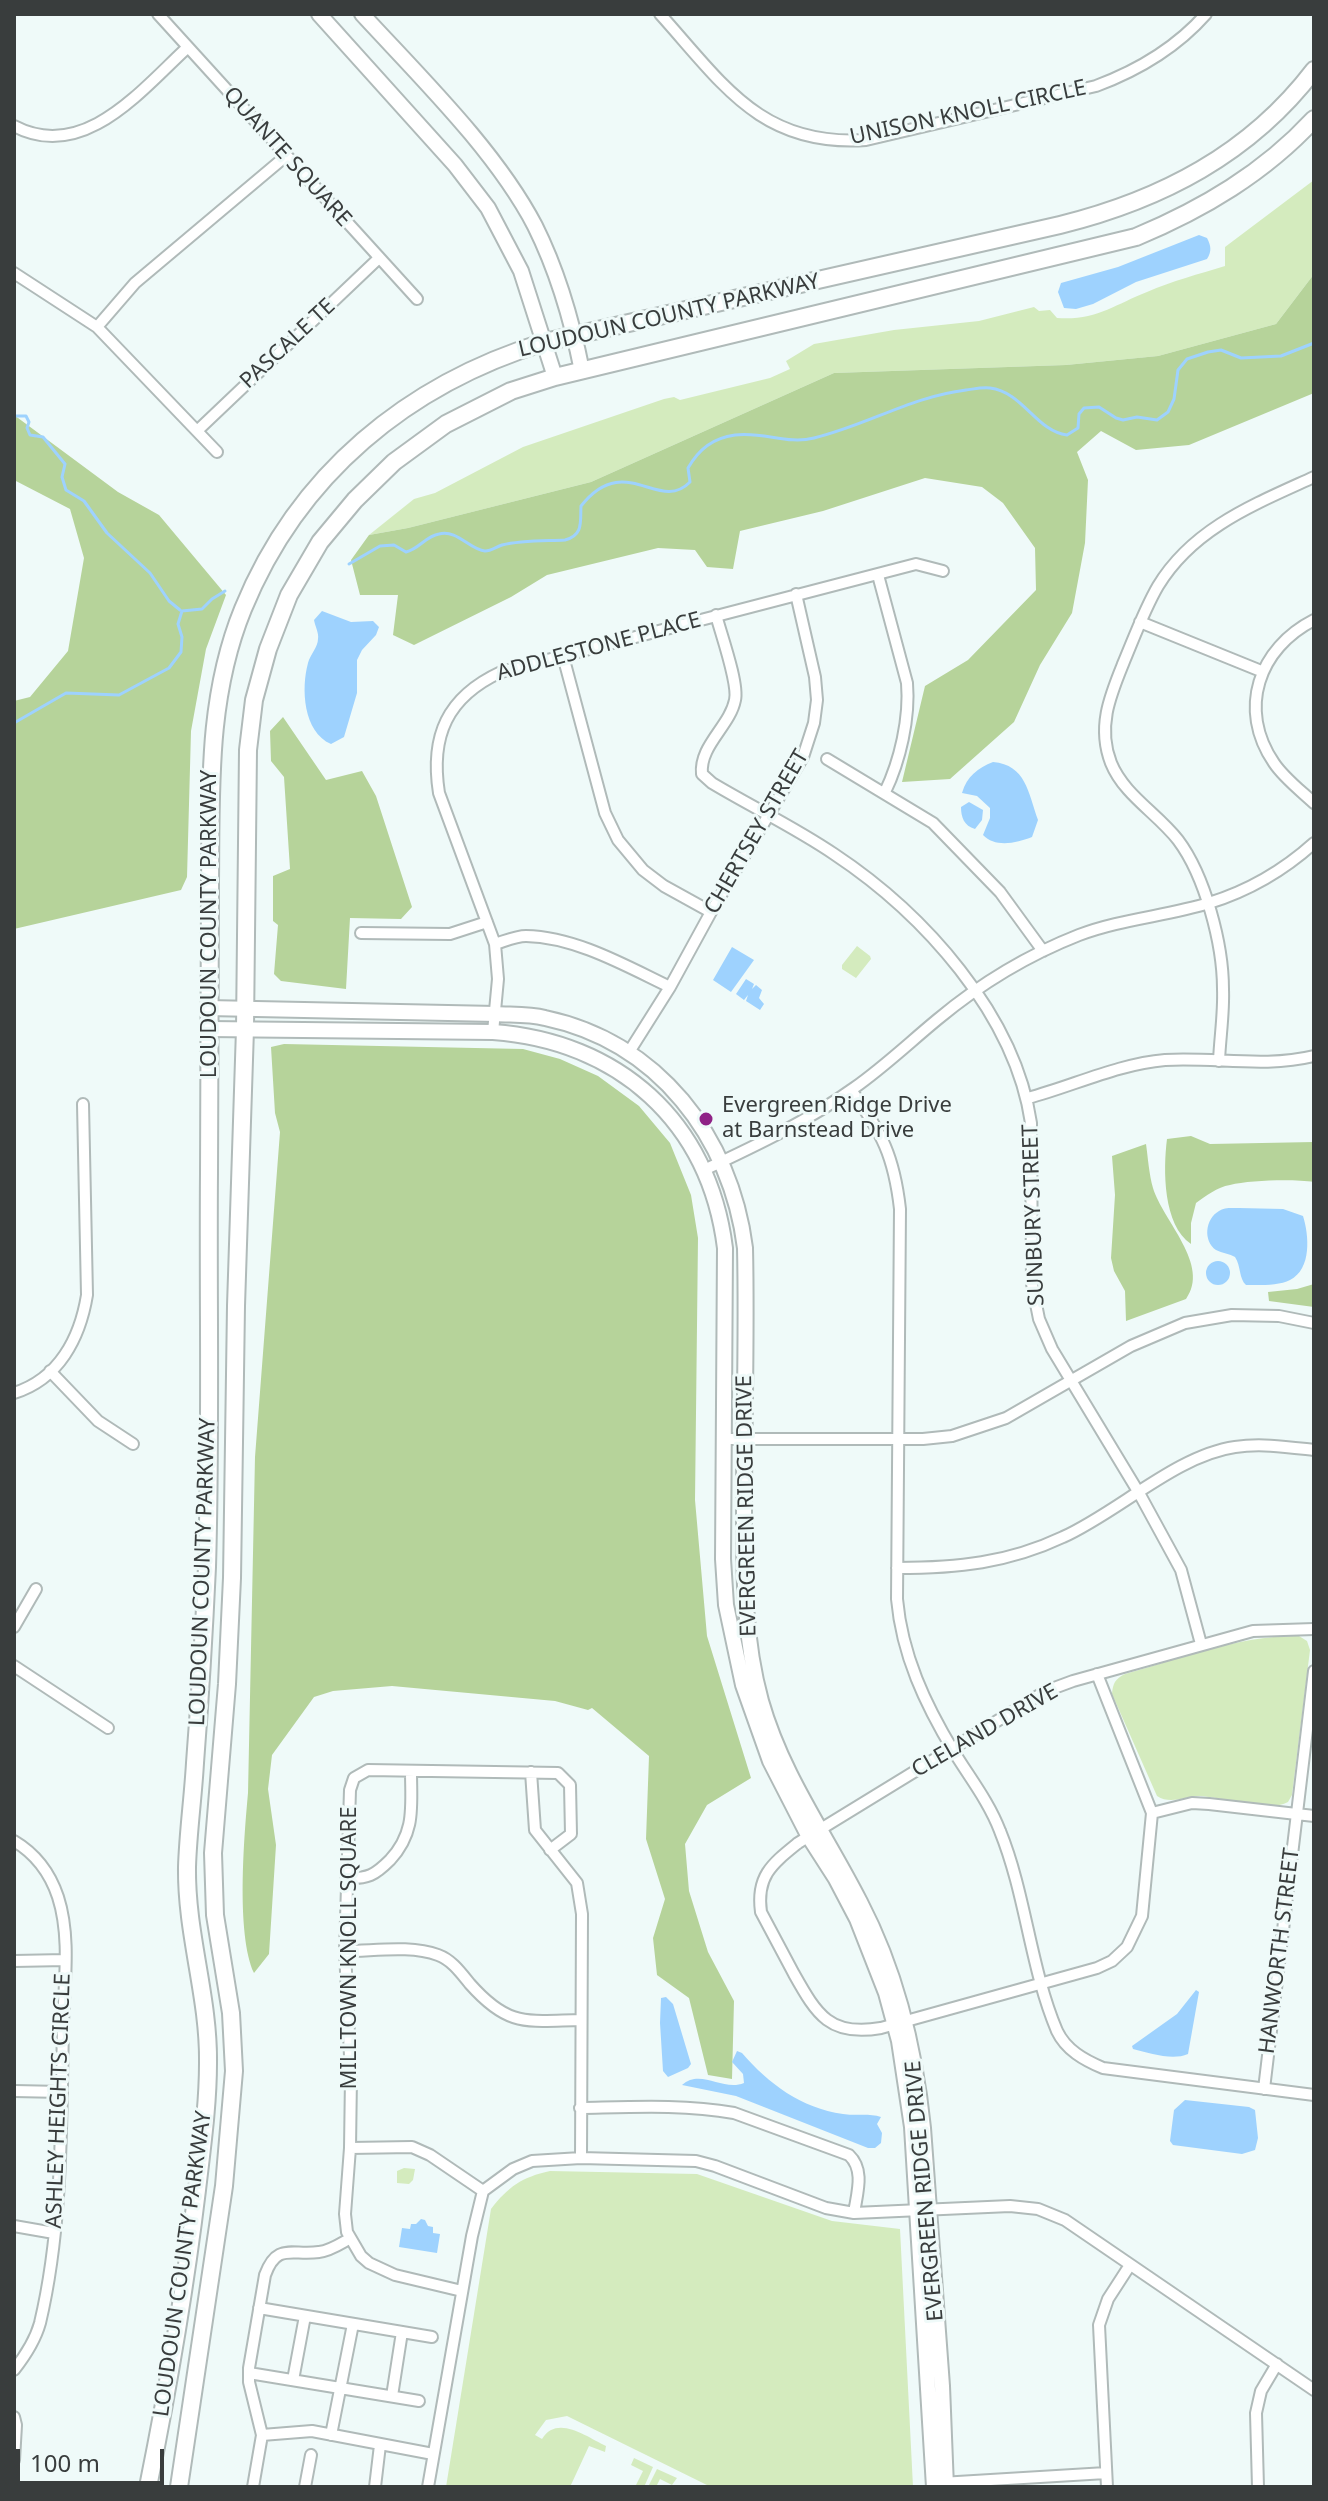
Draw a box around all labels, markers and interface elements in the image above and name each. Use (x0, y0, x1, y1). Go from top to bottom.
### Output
street label: UNISON KNOLL CIRCLE (847, 75, 1089, 151)
street label: QUANTE SQUARE (217, 82, 357, 232)
street label: LOUDOUN COUNTY PARKWAY (516, 268, 822, 364)
street label: PASCALE TE (235, 293, 341, 395)
street label: ADDLESTONE PLACE (494, 607, 704, 687)
street label: CHERTSEY STREET (699, 745, 815, 919)
street label: LOUDOUN COUNTY PARKWAY (197, 770, 223, 1078)
place label: Evergreen Ridge Drive at Barnstead Drive (722, 1093, 952, 1144)
marker: Evergreen Ridge Drive at Barnstead Drive (697, 1110, 715, 1128)
street label: SUNBURY STREET (1018, 1124, 1050, 1306)
street label: EVERGREEN RIDGE DRIVE (732, 1375, 762, 1637)
street label: LOUDOUN COUNTY PARKWAY (184, 1417, 222, 1727)
street label: CLELAND DRIVE (907, 1678, 1063, 1784)
street label: MILLTOWN KNOLL SQUARE (337, 1806, 363, 2090)
street label: HANWORTH STREET (1254, 1847, 1306, 2055)
street label: ASHLEY HEIGHTS CIRCLE (41, 1973, 77, 2229)
street label: EVERGREEN RIDGE DRIVE (900, 2059, 950, 2323)
street label: LOUDOUN COUNTY PARKWAY (148, 2110, 218, 2418)
scale bar (20, 2433, 168, 2483)
text: 100 m (30, 2446, 100, 2479)

